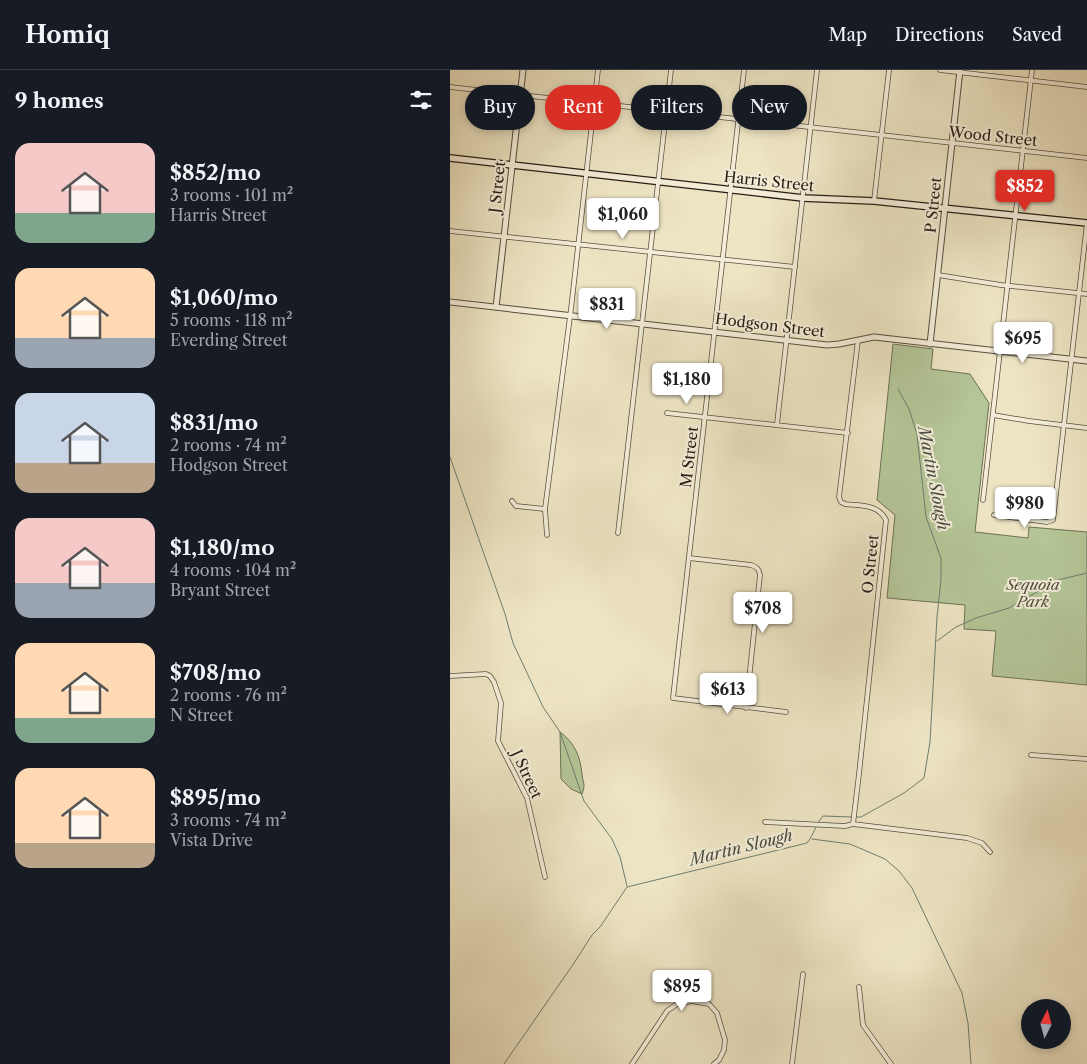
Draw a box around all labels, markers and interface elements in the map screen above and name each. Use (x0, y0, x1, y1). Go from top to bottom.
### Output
text: Homiq (25, 20, 110, 49)
text: Map (828, 24, 867, 46)
text: Directions (895, 24, 984, 46)
text: Saved (1012, 24, 1062, 46)
chip: Buy (465, 85, 535, 130)
chip: Rent (545, 85, 621, 130)
chip: Filters (631, 85, 722, 130)
chip: New (732, 85, 807, 130)
icon: filters (407, 86, 435, 114)
text: 9 homes (15, 88, 104, 113)
street label: Wood Street (947, 122, 1039, 150)
street label: J Street (485, 159, 509, 216)
text: $852/mo (170, 160, 261, 185)
icon: home (55, 163, 115, 223)
street label: Harris Street (723, 167, 816, 195)
pin: $852 (995, 170, 1055, 212)
street label: P Street (921, 175, 945, 234)
text: $852 (1006, 176, 1044, 196)
text: 3 rooms · 101 m² (170, 185, 293, 205)
pin: $1,060 (582, 198, 664, 240)
text: $1,060 (598, 204, 648, 224)
text: Harris Street (170, 205, 267, 225)
text: $1,060/mo (170, 285, 278, 310)
icon: home (55, 288, 115, 348)
pin: $831 (577, 288, 637, 330)
text: $831 (589, 294, 625, 314)
street label: Hodgson Street (714, 309, 827, 341)
text: 5 rooms · 118 m² (170, 310, 293, 330)
pin: $695 (993, 322, 1053, 364)
text: $695 (1005, 328, 1041, 348)
text: Everding Street (170, 330, 287, 350)
pin: $1,180 (646, 362, 728, 405)
text: $1,180 (663, 369, 711, 389)
text: $831/mo (170, 410, 258, 435)
icon: home (55, 413, 115, 473)
water label: Martin Slough (914, 422, 954, 532)
street label: M Street (676, 425, 702, 489)
text: 2 rooms · 74 m² (170, 435, 287, 455)
text: Hodgson Street (170, 455, 288, 475)
pin: $980 (995, 486, 1055, 529)
text: $980 (1006, 493, 1044, 513)
street label: O Street (857, 533, 883, 594)
text: $1,180/mo (170, 535, 275, 560)
icon: home (55, 538, 115, 598)
text: 4 rooms · 104 m² (170, 560, 296, 580)
park label: Sequoia Park (1005, 575, 1060, 611)
text: Bryant Street (170, 580, 270, 600)
pin: $708 (733, 592, 793, 634)
text: $708 (744, 598, 782, 618)
text: $708/mo (170, 660, 261, 685)
icon: home (55, 663, 115, 723)
pin: $613 (698, 672, 758, 715)
text: $613 (711, 679, 745, 699)
text: 2 rooms · 76 m² (170, 685, 287, 705)
text: N Street (170, 705, 233, 725)
street label: J Street (507, 745, 547, 802)
text: $895/mo (170, 785, 261, 810)
icon: home (55, 788, 115, 848)
text: 3 rooms · 74 m² (170, 810, 286, 830)
water label: Martin Slough (685, 825, 795, 870)
text: Vista Drive (170, 830, 253, 850)
pin: $895 (652, 970, 712, 1012)
text: $895 (663, 976, 701, 996)
north arrow (1021, 999, 1071, 1049)
map controls (1021, 999, 1071, 1049)

